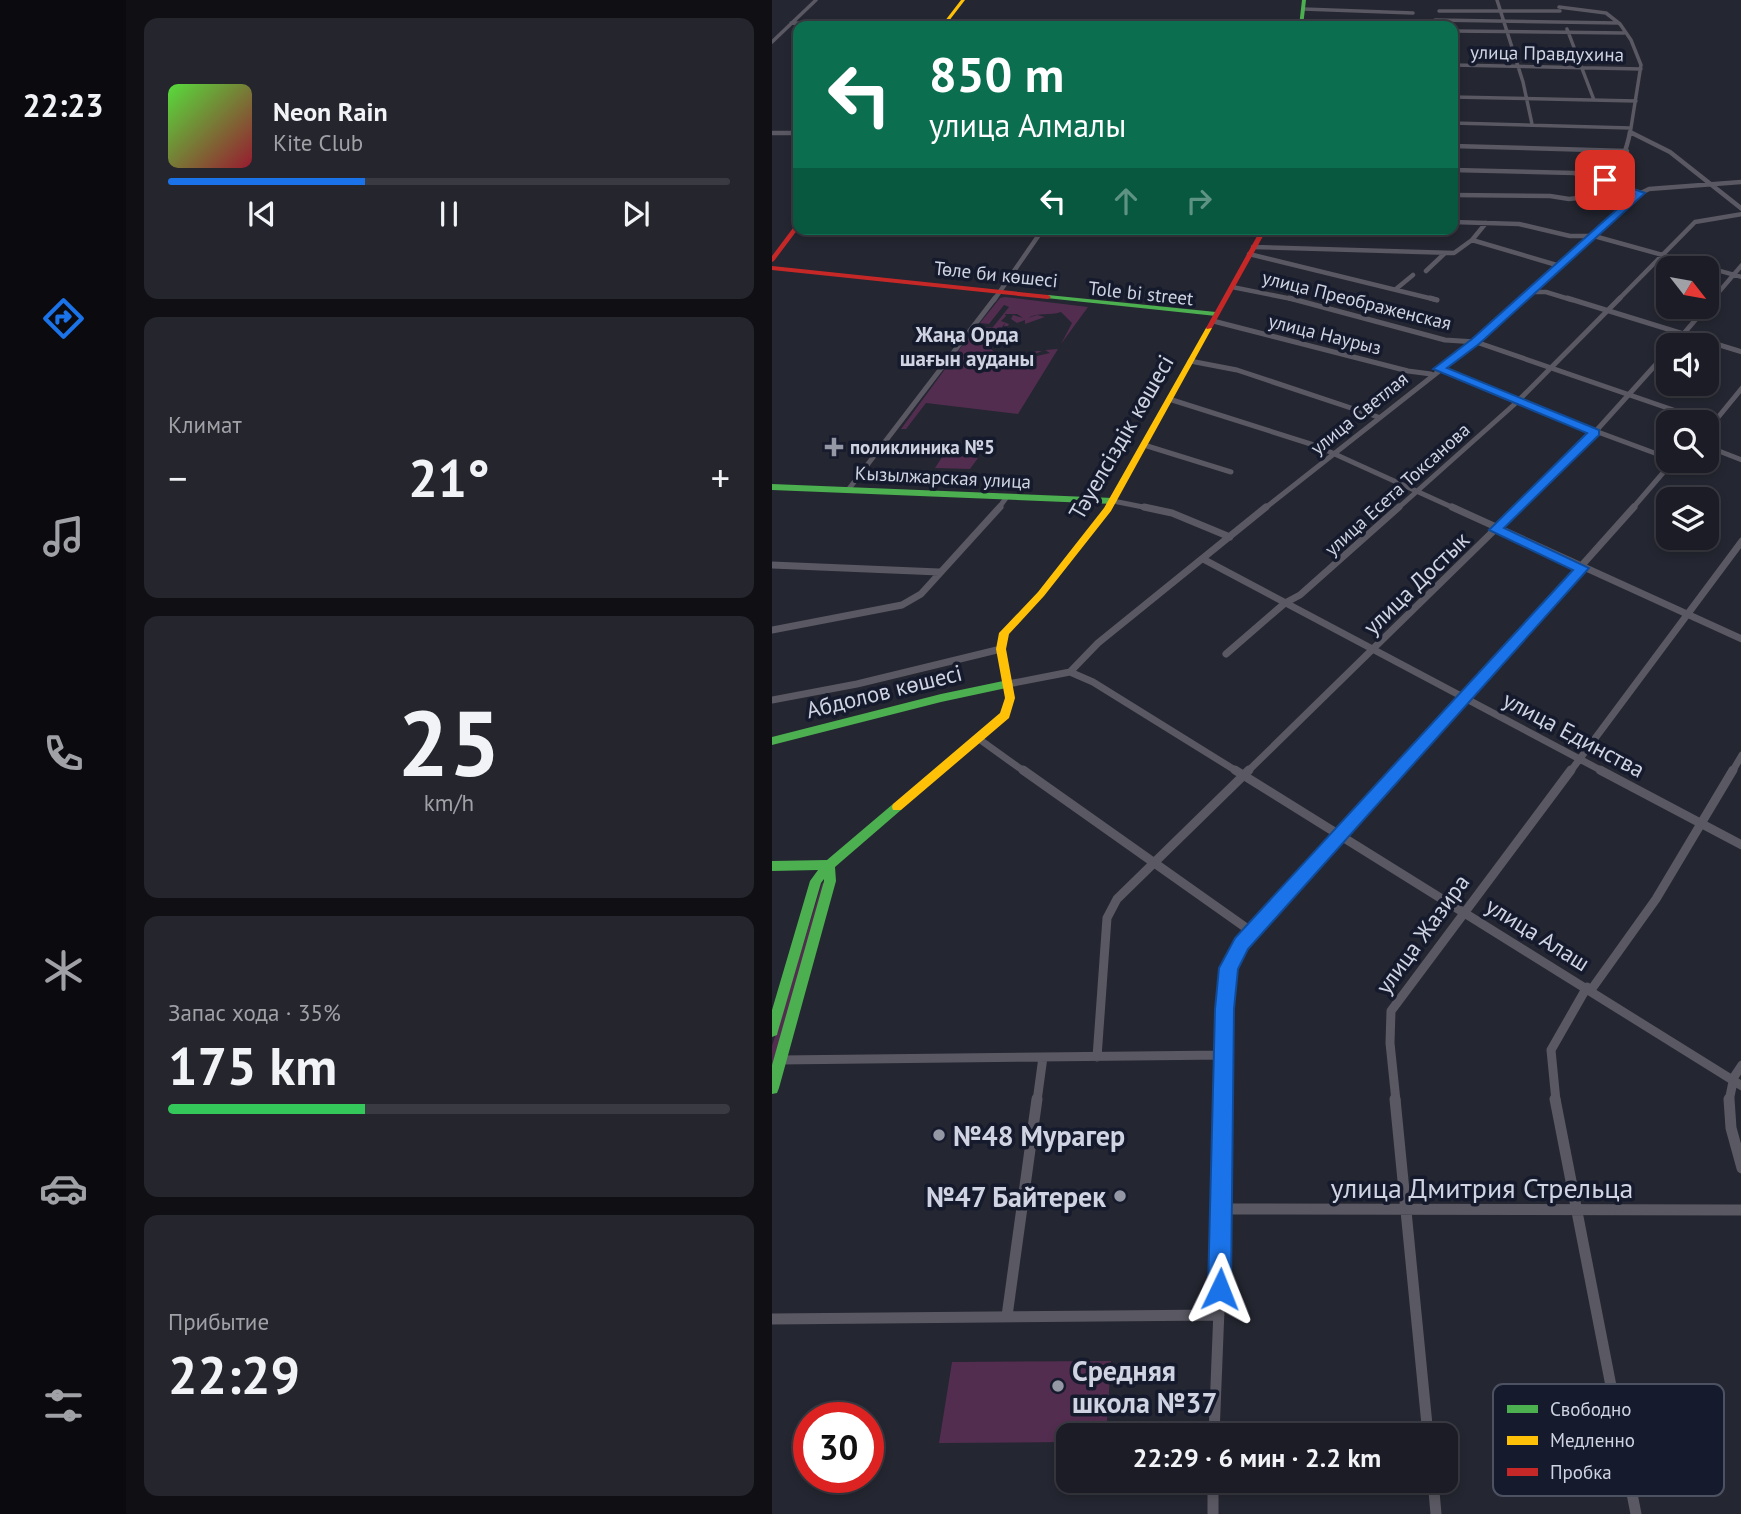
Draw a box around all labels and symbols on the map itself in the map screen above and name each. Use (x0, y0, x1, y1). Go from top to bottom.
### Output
street label: улица Правдухина (1470, 40, 1624, 66)
pin (1575, 150, 1635, 210)
street label: Төле би көшесі (933, 256, 1059, 292)
north arrow (1656, 256, 1719, 318)
street label: улица Преображенская (1260, 265, 1454, 335)
street label: Tole bi street (1087, 276, 1195, 311)
street label: улица Наурыз (1266, 308, 1384, 360)
district label: Жаңа Орда шағын ауданы (900, 321, 1034, 372)
street label: Тәуелсіздік көшесі (1062, 349, 1180, 525)
street label: улица Светлая (1305, 366, 1413, 460)
street label: улица Есета Токсанова (1319, 417, 1475, 561)
place label: поликлиника №5 (850, 435, 995, 459)
marker: поликлиника №5 (824, 437, 844, 457)
street label: Кызылжарская улица (854, 460, 1032, 494)
street label: улица Достык (1357, 525, 1475, 641)
street label: Абдолов көшесі (803, 658, 965, 724)
street label: улица Единства (1498, 684, 1650, 784)
street label: улица Жазира (1369, 868, 1475, 1000)
street label: улица Алаш (1481, 891, 1595, 977)
place label: №48 Мурагер (953, 1117, 1125, 1154)
marker: №48 Мурагер (931, 1127, 947, 1143)
street label: улица Дмитрия Стрельца (1331, 1169, 1633, 1206)
place label: №47 Байтерек (926, 1178, 1106, 1215)
marker: №47 Байтерек (1112, 1188, 1128, 1204)
position arrow (1183, 1252, 1257, 1326)
place label: Средняя школа №37 (1072, 1352, 1217, 1421)
marker: Средняя школа №37 (1050, 1378, 1066, 1394)
legend (1493, 1384, 1724, 1496)
text: Свободно (1550, 1397, 1632, 1421)
speed limit sign: 30 (793, 1402, 884, 1493)
text: Медленно (1550, 1428, 1635, 1452)
text: Пробка (1550, 1460, 1612, 1484)

